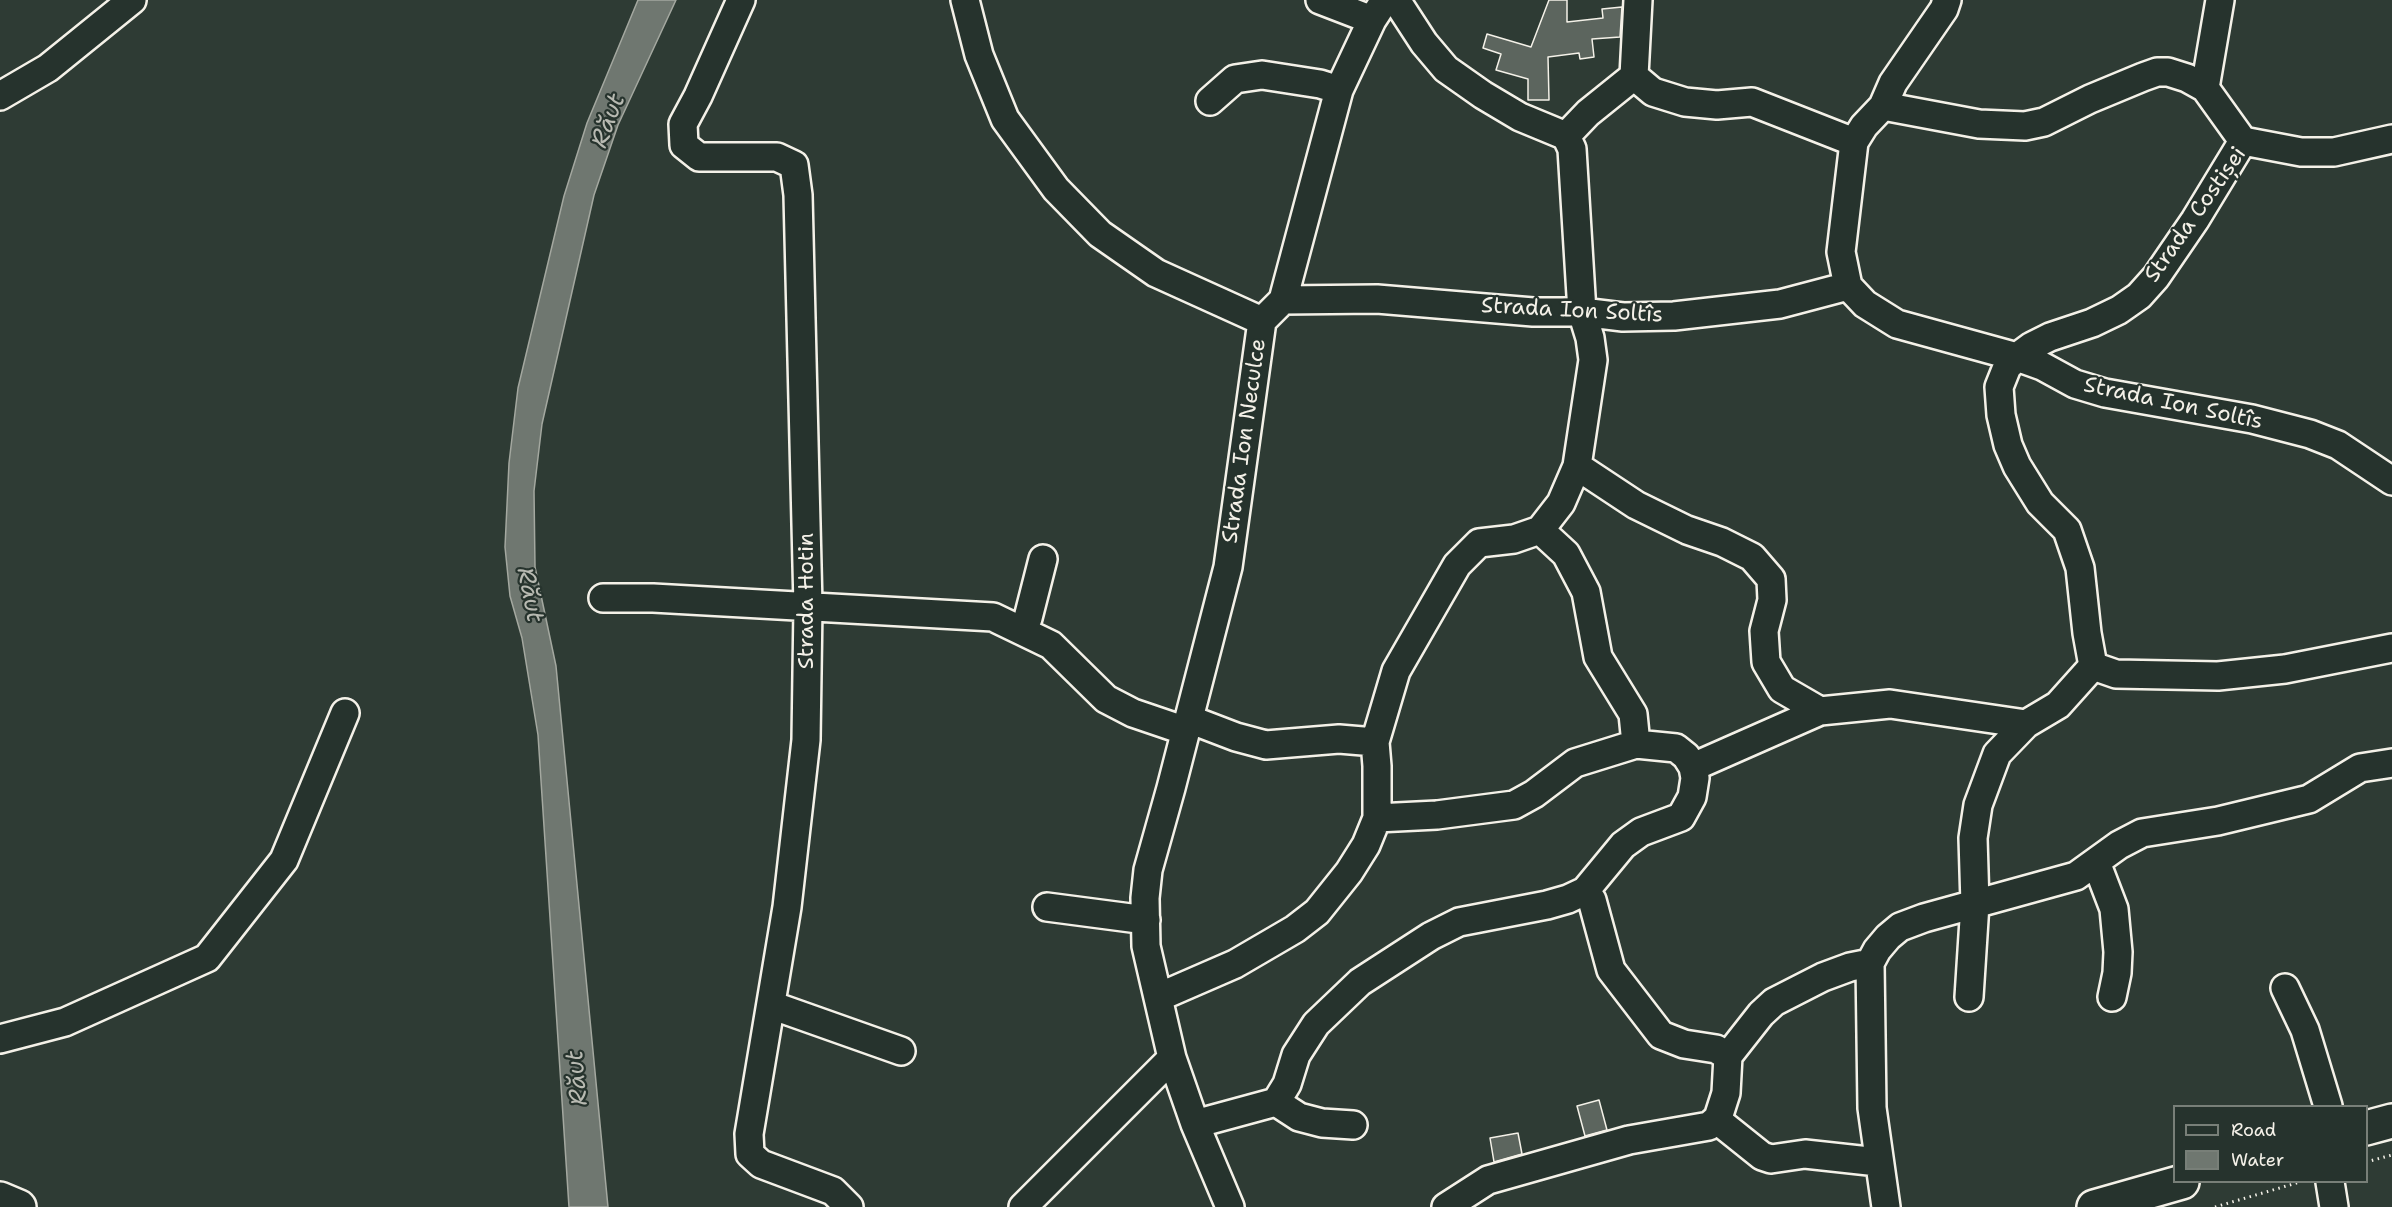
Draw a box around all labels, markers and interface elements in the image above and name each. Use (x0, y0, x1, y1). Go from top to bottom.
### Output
water label: Răut (586, 90, 632, 152)
street label: Strada Costișei (2139, 142, 2253, 288)
street label: Strada Ion Soltîs (1480, 293, 1664, 329)
street label: Strada Ion Neculce (1218, 337, 1272, 545)
street label: Strada Ion Soltîs (2081, 372, 2265, 436)
street label: Strada Hotin (794, 533, 820, 669)
water label: Răut (510, 565, 548, 625)
water label: Răut (561, 1049, 595, 1107)
legend (2173, 1105, 2368, 1183)
text: Road (2231, 1118, 2276, 1142)
text: Water (2231, 1148, 2284, 1172)

